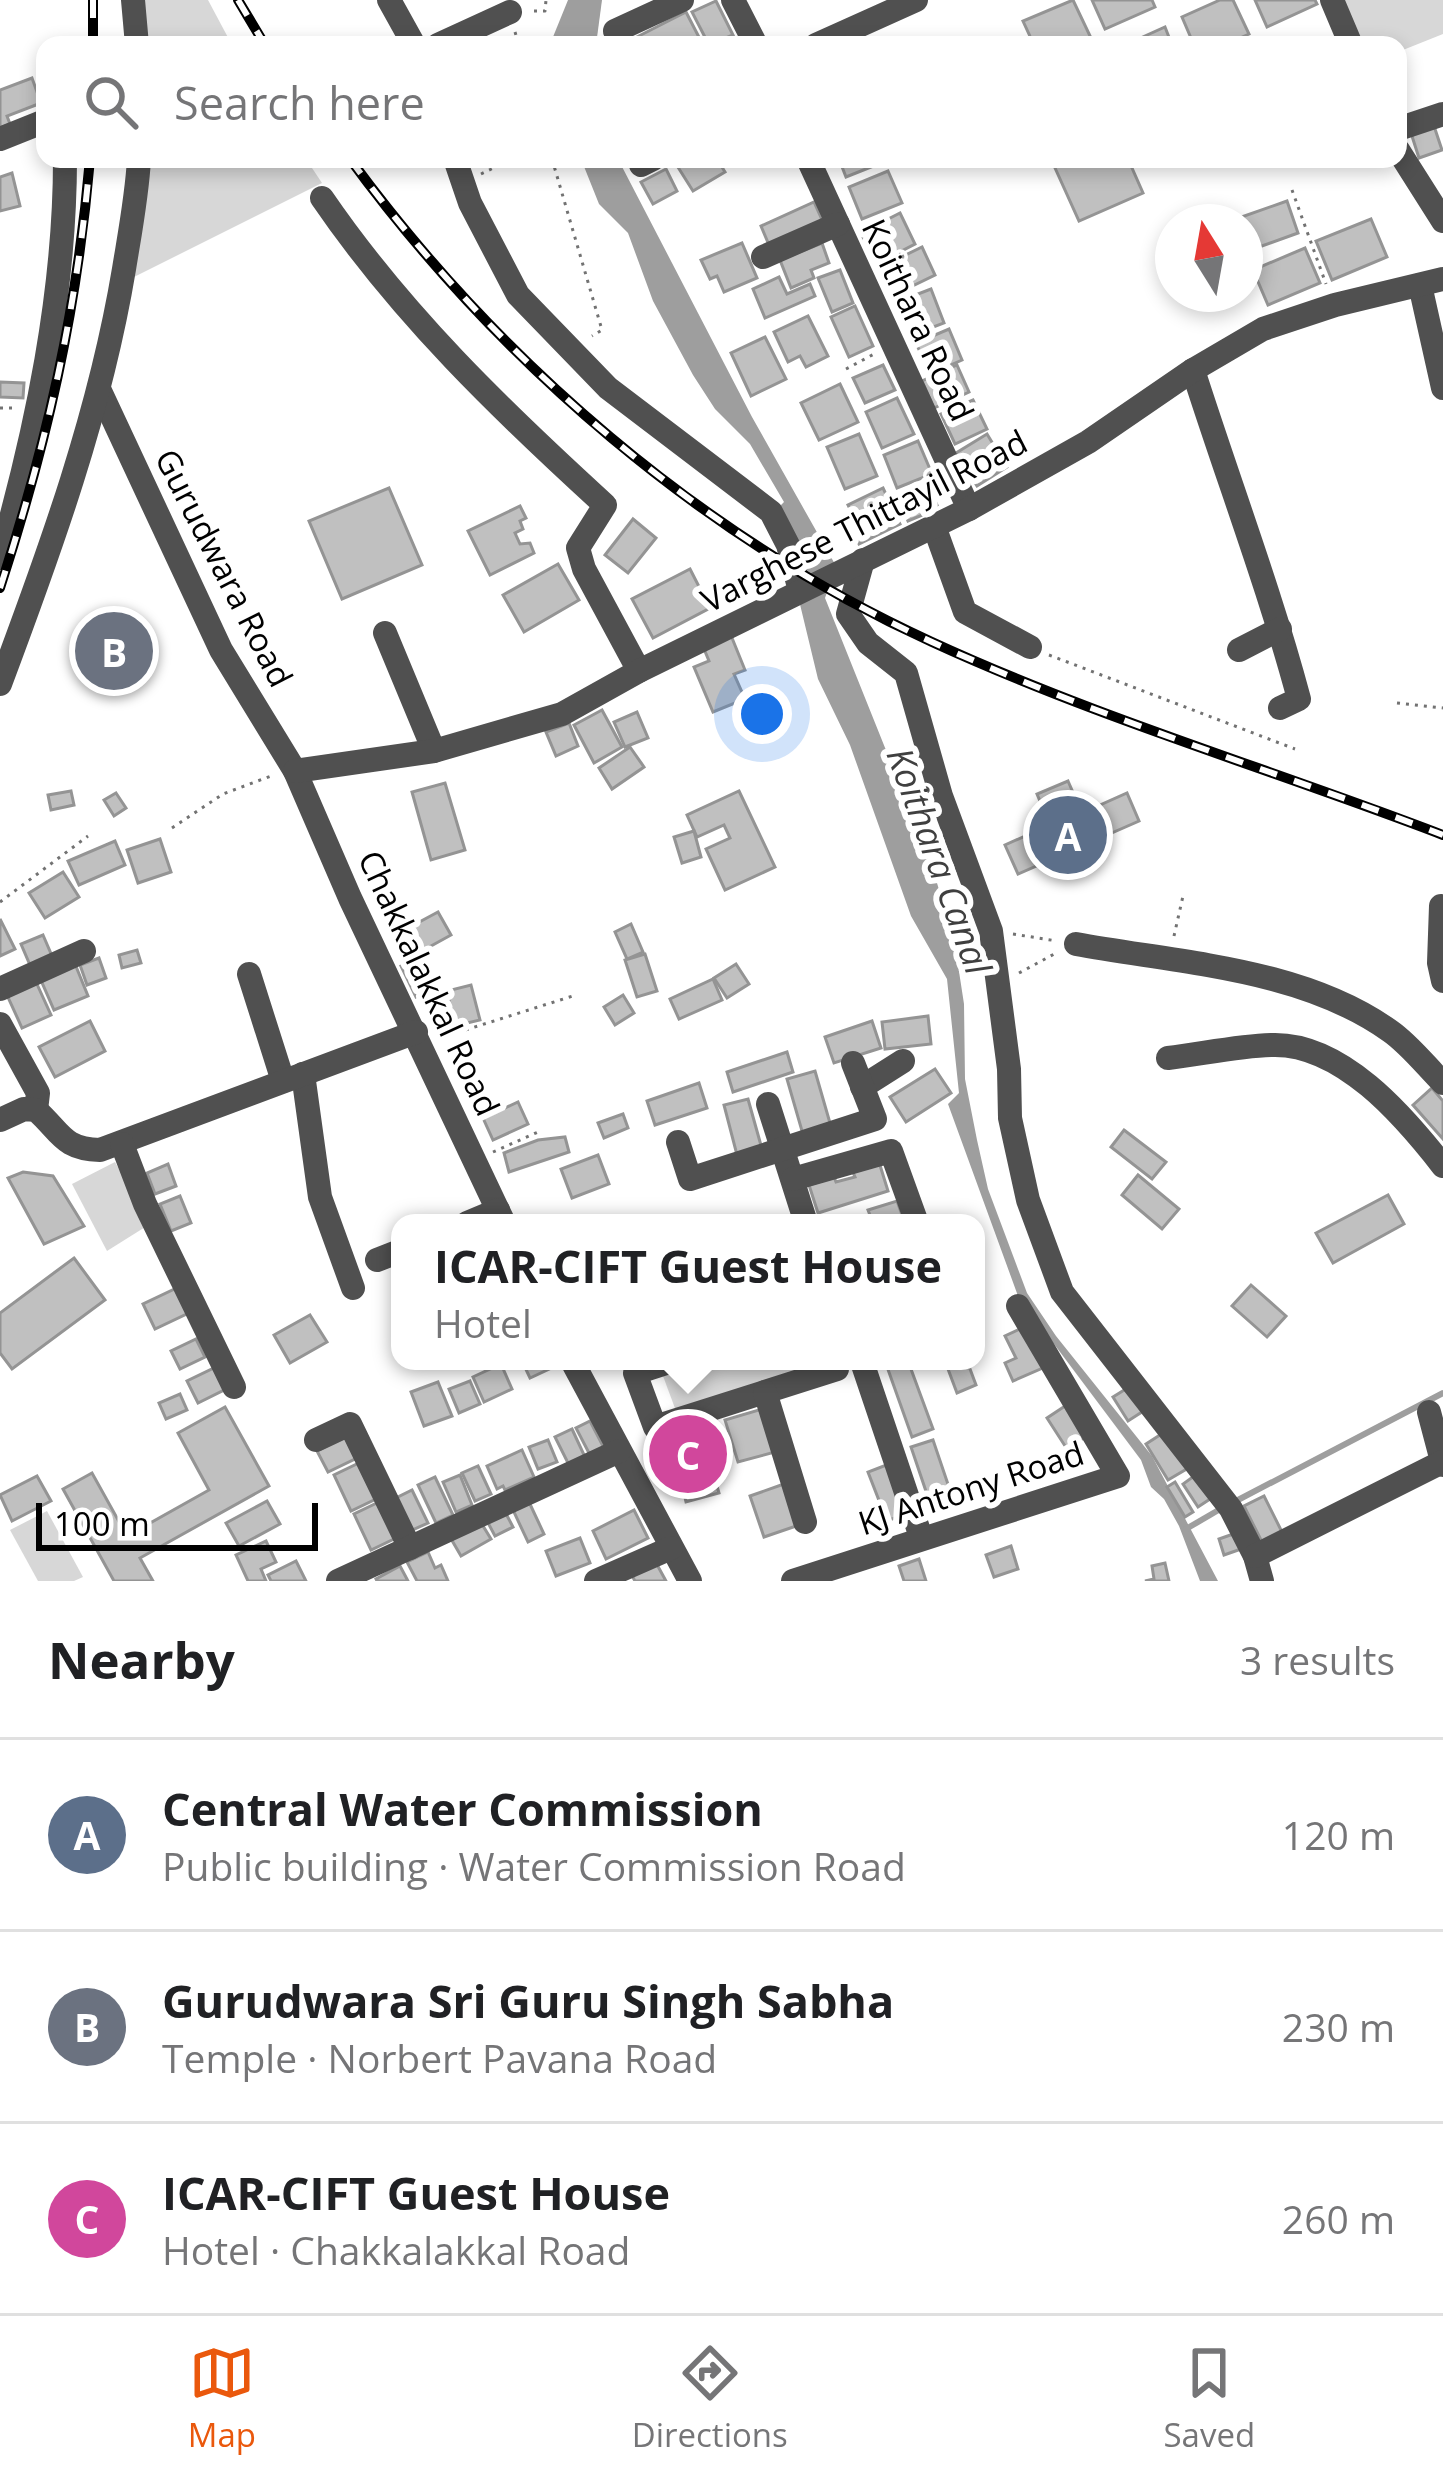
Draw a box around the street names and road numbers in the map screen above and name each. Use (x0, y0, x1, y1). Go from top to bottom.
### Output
street label: Koithara Road (852, 212, 985, 428)
street label: Varghese Thittayil Road (693, 419, 1034, 622)
street label: Gurudwara Road (145, 441, 304, 694)
street label: Chakkalakkal Road (348, 843, 511, 1123)
street label: KJ Antony Road (852, 1430, 1089, 1545)

